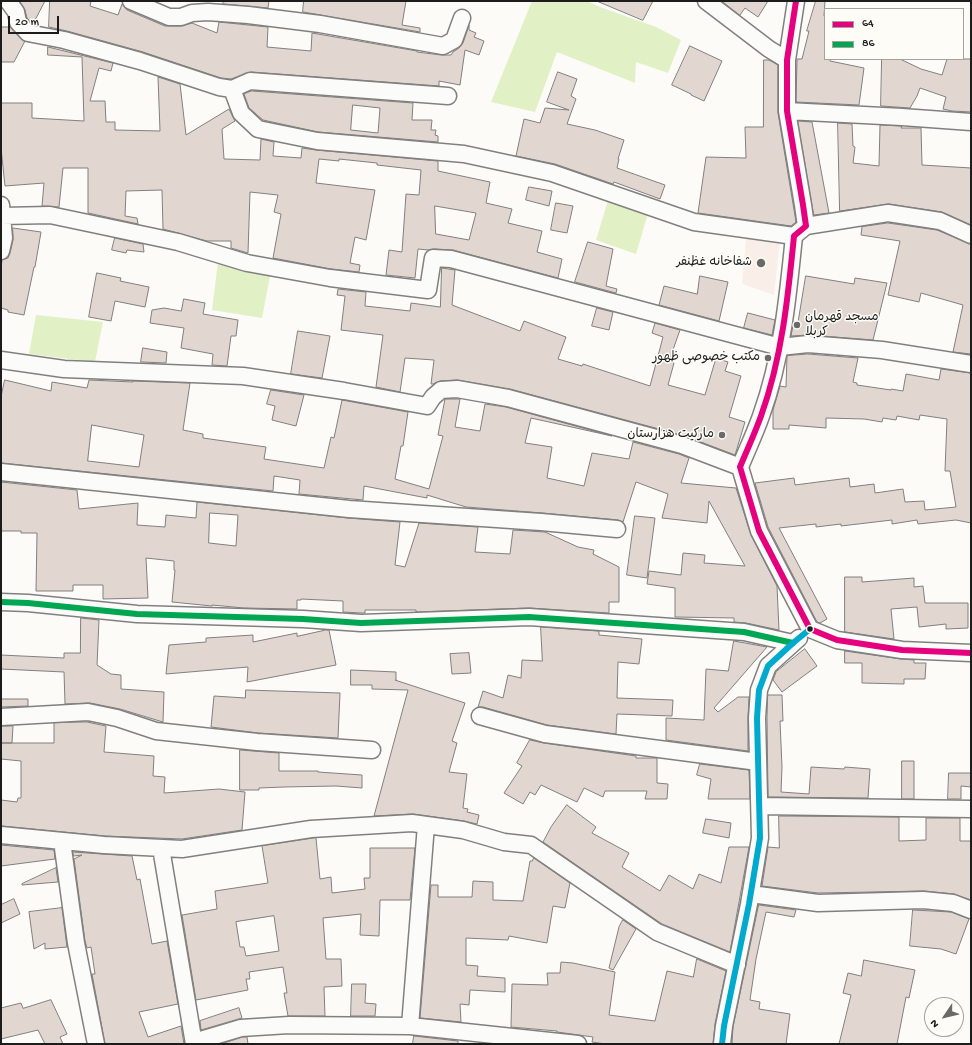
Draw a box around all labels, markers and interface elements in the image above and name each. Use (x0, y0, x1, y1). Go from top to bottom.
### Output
scale bar (10, 8, 61, 34)
legend (824, 8, 964, 60)
text: 20 m (15, 16, 39, 30)
text: 64 (862, 17, 874, 31)
text: 86 (862, 37, 875, 51)
place label: شفاخانه غظنفر (676, 255, 752, 271)
marker: شفاخانه غظنفر (755, 257, 767, 269)
place label: مسجد قهرمان کربلا (805, 310, 879, 341)
marker: مسجد قهرمان کربلا (792, 320, 802, 330)
place label: مکتب خصوصی ظهور (652, 350, 760, 366)
marker: مکتب خصوصی ظهور (763, 353, 773, 363)
place label: مارکیت هزارستان (627, 427, 714, 443)
marker: مارکیت هزارستان (717, 430, 727, 440)
unlabelled marker (805, 624, 815, 634)
north arrow (924, 997, 964, 1037)
text: N (928, 1017, 942, 1030)

